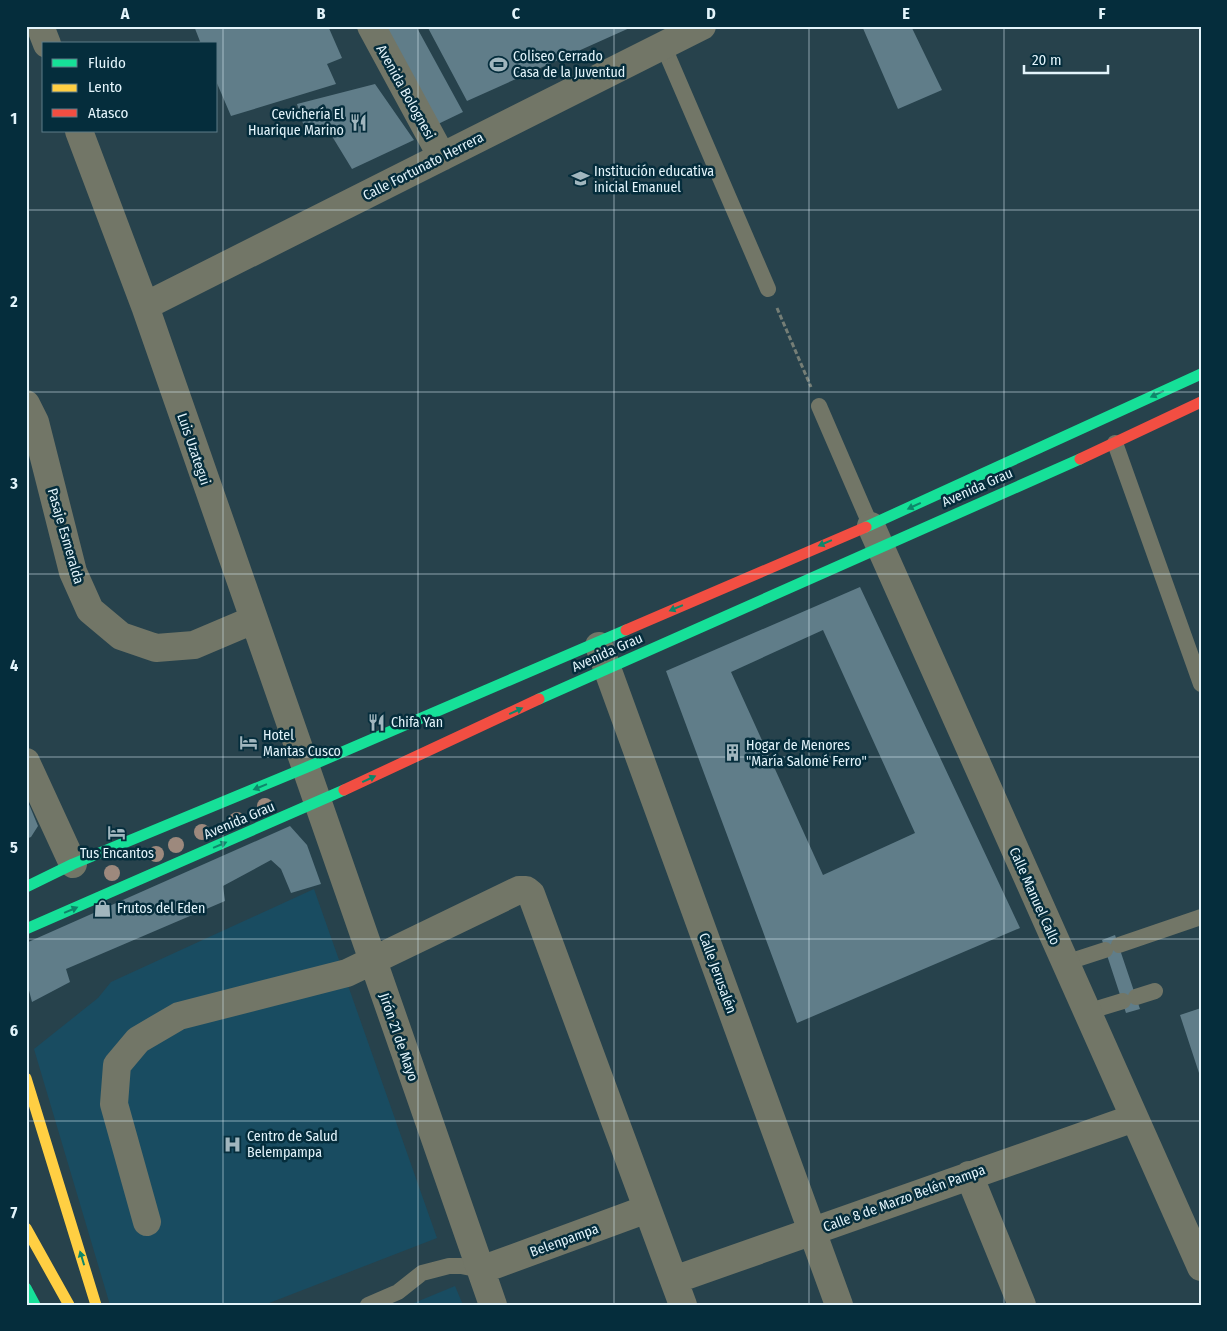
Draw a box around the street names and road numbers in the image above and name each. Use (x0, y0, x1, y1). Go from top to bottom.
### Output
street label: Avenida Bolognesi (373, 42, 439, 142)
street label: Calle Fortunato Herrera (360, 129, 487, 204)
street label: Luis Uzategui (173, 411, 214, 487)
street label: Avenida Grau (939, 464, 1015, 511)
street label: Pasaje Esmeralda (44, 486, 87, 586)
street label: Avenida Grau (569, 629, 645, 676)
street label: Avenida Grau (201, 798, 277, 843)
street label: Calle Manuel Callo (1005, 845, 1064, 948)
street label: Calle Jerusalén (695, 930, 740, 1016)
street label: Jirón 21 de Mayo (375, 991, 422, 1084)
street label: Calle 8 de Marzo Belén Pampa (821, 1161, 988, 1236)
street label: Belenpampa (528, 1220, 601, 1261)

